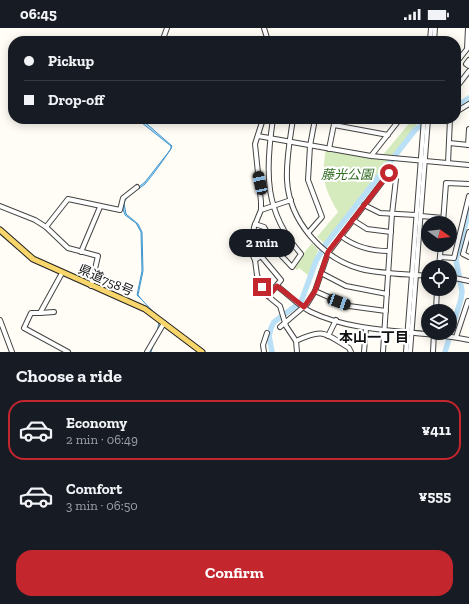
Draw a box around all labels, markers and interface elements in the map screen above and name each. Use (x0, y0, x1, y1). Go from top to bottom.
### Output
text: 06:45 (20, 5, 57, 23)
text: Pickup (48, 52, 94, 70)
text: Drop-off (48, 91, 104, 109)
route start (380, 164, 398, 182)
park label: 藤光公園 (321, 167, 375, 182)
car (252, 170, 268, 196)
north arrow (421, 216, 457, 252)
map controls (421, 216, 457, 340)
callout: 2 min (229, 229, 295, 257)
text: 2 min (246, 235, 278, 250)
button: locate (421, 260, 457, 296)
street label: 県道758号 (76, 261, 136, 299)
route end (253, 278, 271, 296)
car (326, 292, 352, 312)
button: layers (421, 304, 457, 340)
district label: 本山一丁目 (339, 329, 409, 346)
text: Choose a ride (16, 365, 122, 387)
icon: car (18, 412, 54, 448)
text: Economy (66, 414, 127, 432)
text: ¥411 (421, 421, 451, 439)
text: 2 min · 06:49 (66, 432, 138, 447)
icon: car (18, 478, 54, 514)
text: Comfort (66, 480, 122, 498)
text: ¥555 (419, 487, 451, 505)
text: 3 min · 06:50 (66, 498, 138, 513)
button: Confirm (16, 550, 453, 596)

